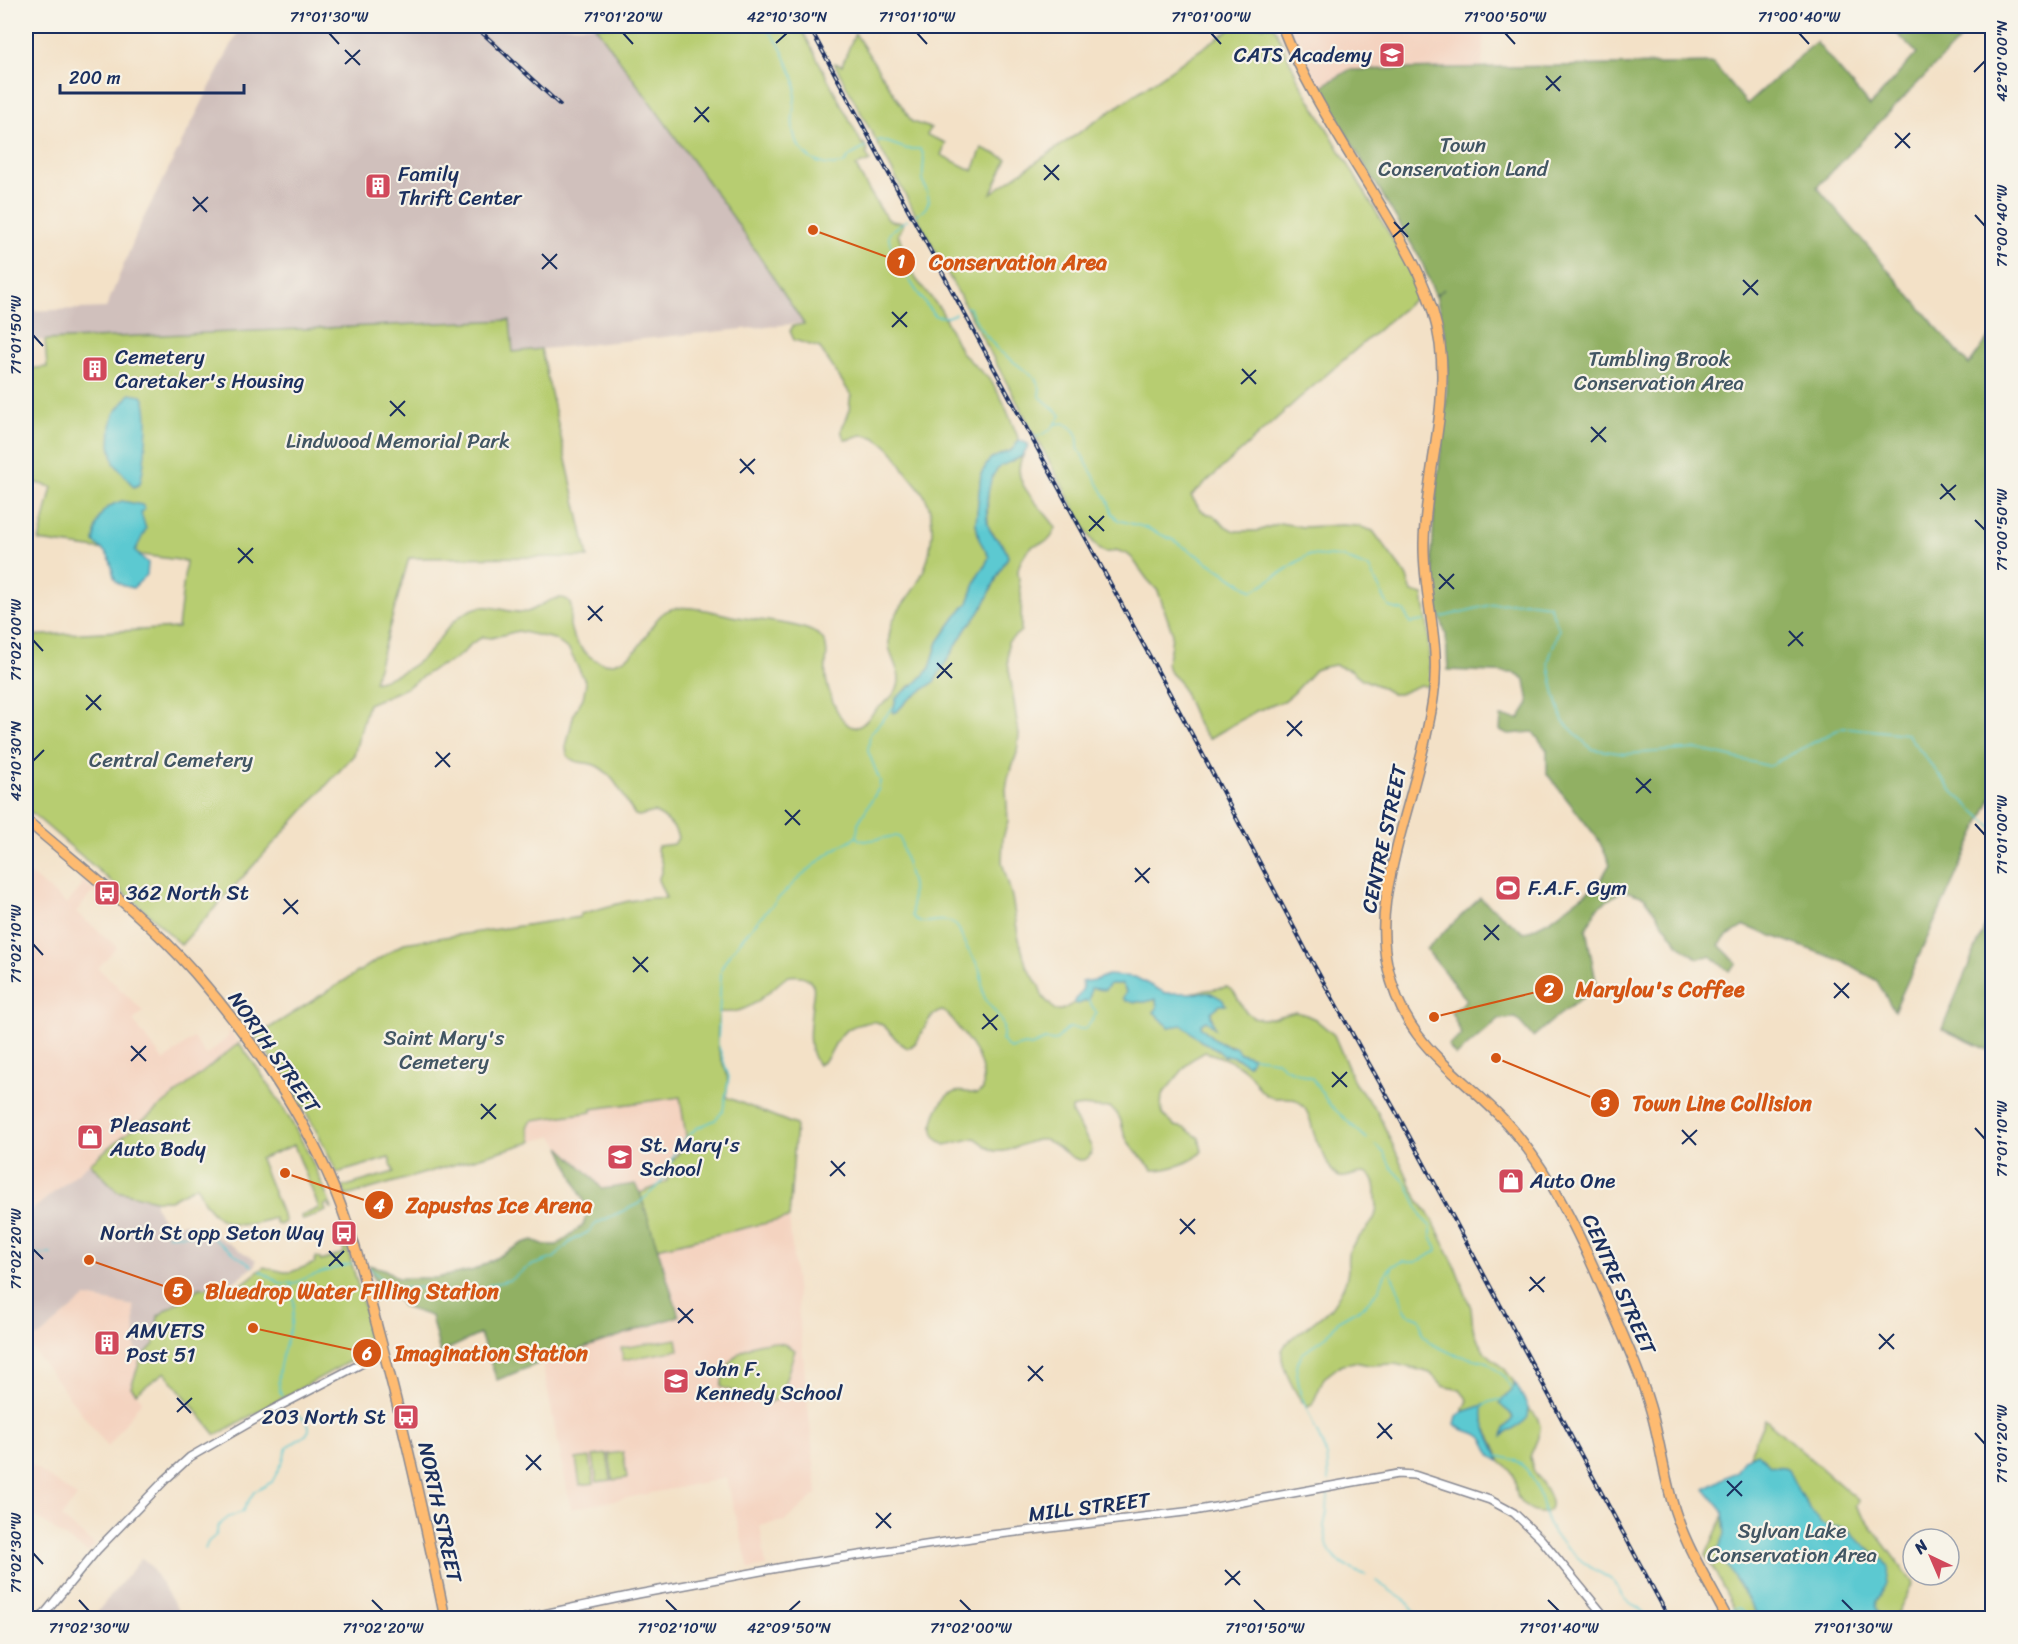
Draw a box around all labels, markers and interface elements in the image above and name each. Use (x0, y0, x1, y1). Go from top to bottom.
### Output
text: 71°01'30"W (290, 4, 369, 30)
text: 71°01'20"W (584, 4, 663, 30)
text: 42°10'30"N (747, 4, 828, 30)
text: 71°01'10"W (879, 4, 956, 30)
text: 71°01'00"W (1171, 4, 1251, 30)
text: 71°00'50"W (1464, 4, 1547, 30)
text: 71°00'40"W (1758, 4, 1841, 30)
text: 42°10'00"N (1989, 20, 2015, 102)
place label: CATS Academy (1234, 36, 1372, 74)
school or university icon: CATS Academy (1377, 40, 1407, 70)
scale bar (60, 57, 244, 95)
text: 200 m (69, 62, 121, 94)
park label: Town Conservation Land (1378, 126, 1550, 188)
place label: Family Thrift Center (398, 155, 523, 217)
building icon: Family Thrift Center (363, 171, 393, 201)
text: 71°00'40"W (1989, 184, 2015, 267)
callout: Conservation Area (886, 242, 1119, 282)
text: Conservation Area (928, 243, 1107, 282)
text: 1 (897, 246, 905, 278)
text: 71°01'50"W (3, 295, 29, 375)
place label: Cemetery Caretaker's Housing (115, 338, 305, 400)
park label: Tumbling Brook Conservation Area (1574, 340, 1744, 402)
building icon: Cemetery Caretaker's Housing (80, 354, 110, 384)
park label: Lindwood Memorial Park (286, 422, 510, 460)
text: 71°00'50"W (1989, 488, 2015, 571)
text: 71°02'00"W (3, 599, 29, 681)
text: 42°10'30"N (3, 720, 29, 801)
park label: Central Cemetery (89, 741, 253, 779)
street label: CENTRE STREET (1350, 760, 1419, 917)
text: 71°01'00"W (1989, 795, 2015, 875)
place label: F.A.F. Gym (1528, 869, 1627, 907)
sports icon: F.A.F. Gym (1493, 873, 1523, 903)
place label: 362 North St (126, 874, 249, 912)
bus stop icon: 362 North St (92, 878, 122, 908)
text: 71°02'10"W (3, 904, 29, 983)
callout: Marylou's Coffee (1534, 969, 1757, 1009)
text: Marylou's Coffee (1574, 970, 1745, 1009)
text: 2 (1543, 974, 1555, 1006)
street label: NORTH STREET (218, 983, 331, 1123)
park label: Saint Mary's Cemetery (383, 1019, 505, 1081)
callout: Town Line Collision (1590, 1083, 1825, 1123)
text: Town Line Collision (1632, 1084, 1812, 1123)
text: 3 (1599, 1088, 1610, 1120)
text: 71°01'10"W (1989, 1100, 2015, 1177)
place label: Pleasant Auto Body (109, 1106, 206, 1168)
shop icon: Pleasant Auto Body (75, 1122, 105, 1152)
place label: St. Mary's School (640, 1126, 740, 1188)
school or university icon: St. Mary's School (605, 1142, 635, 1172)
place label: Auto One (1529, 1162, 1615, 1200)
shop icon: Auto One (1496, 1166, 1526, 1196)
callout: Zapustas Ice Arena (364, 1185, 605, 1225)
text: Zapustas Ice Arena (405, 1186, 593, 1225)
text: 4 (372, 1190, 385, 1222)
street label: CENTRE STREET (1571, 1207, 1668, 1362)
text: 71°02'20"W (3, 1208, 29, 1290)
place label: North St opp Seton Way (100, 1214, 324, 1252)
bus stop icon: North St opp Seton Way (329, 1218, 359, 1248)
callout: Bluedrop Water Filling Station (163, 1271, 511, 1311)
text: Bluedrop Water Filling Station (205, 1272, 499, 1311)
text: 5 (173, 1275, 184, 1307)
place label: AMVETS Post 51 (125, 1312, 205, 1374)
building icon: AMVETS Post 51 (92, 1328, 122, 1358)
callout: Imagination Station (352, 1333, 600, 1373)
text: Imagination Station (393, 1334, 588, 1373)
text: 6 (361, 1338, 372, 1370)
place label: John F. Kennedy School (695, 1350, 843, 1412)
school or university icon: John F. Kennedy School (661, 1366, 691, 1396)
place label: 203 North St (262, 1398, 386, 1436)
bus stop icon: 203 North St (391, 1402, 421, 1432)
text: 71°01'20"W (1989, 1404, 2015, 1483)
street label: NORTH STREET (407, 1438, 474, 1587)
street label: MILL STREET (1026, 1481, 1153, 1533)
text: 71°02'30"W (3, 1512, 29, 1593)
park label: Sylvan Lake Conservation Area (1707, 1512, 1877, 1574)
north arrow (1901, 1527, 1961, 1587)
text: N (1906, 1532, 1936, 1562)
text: 71°02'30"W (49, 1615, 130, 1641)
text: 71°02'20"W (342, 1615, 424, 1641)
text: 71°02'10"W (638, 1615, 717, 1641)
text: 42°09'50"N (747, 1615, 832, 1641)
text: 71°02'00"W (930, 1615, 1012, 1641)
text: 71°01'50"W (1225, 1615, 1305, 1641)
text: 71°01'40"W (1519, 1615, 1599, 1641)
text: 71°01'30"W (1814, 1615, 1893, 1641)

